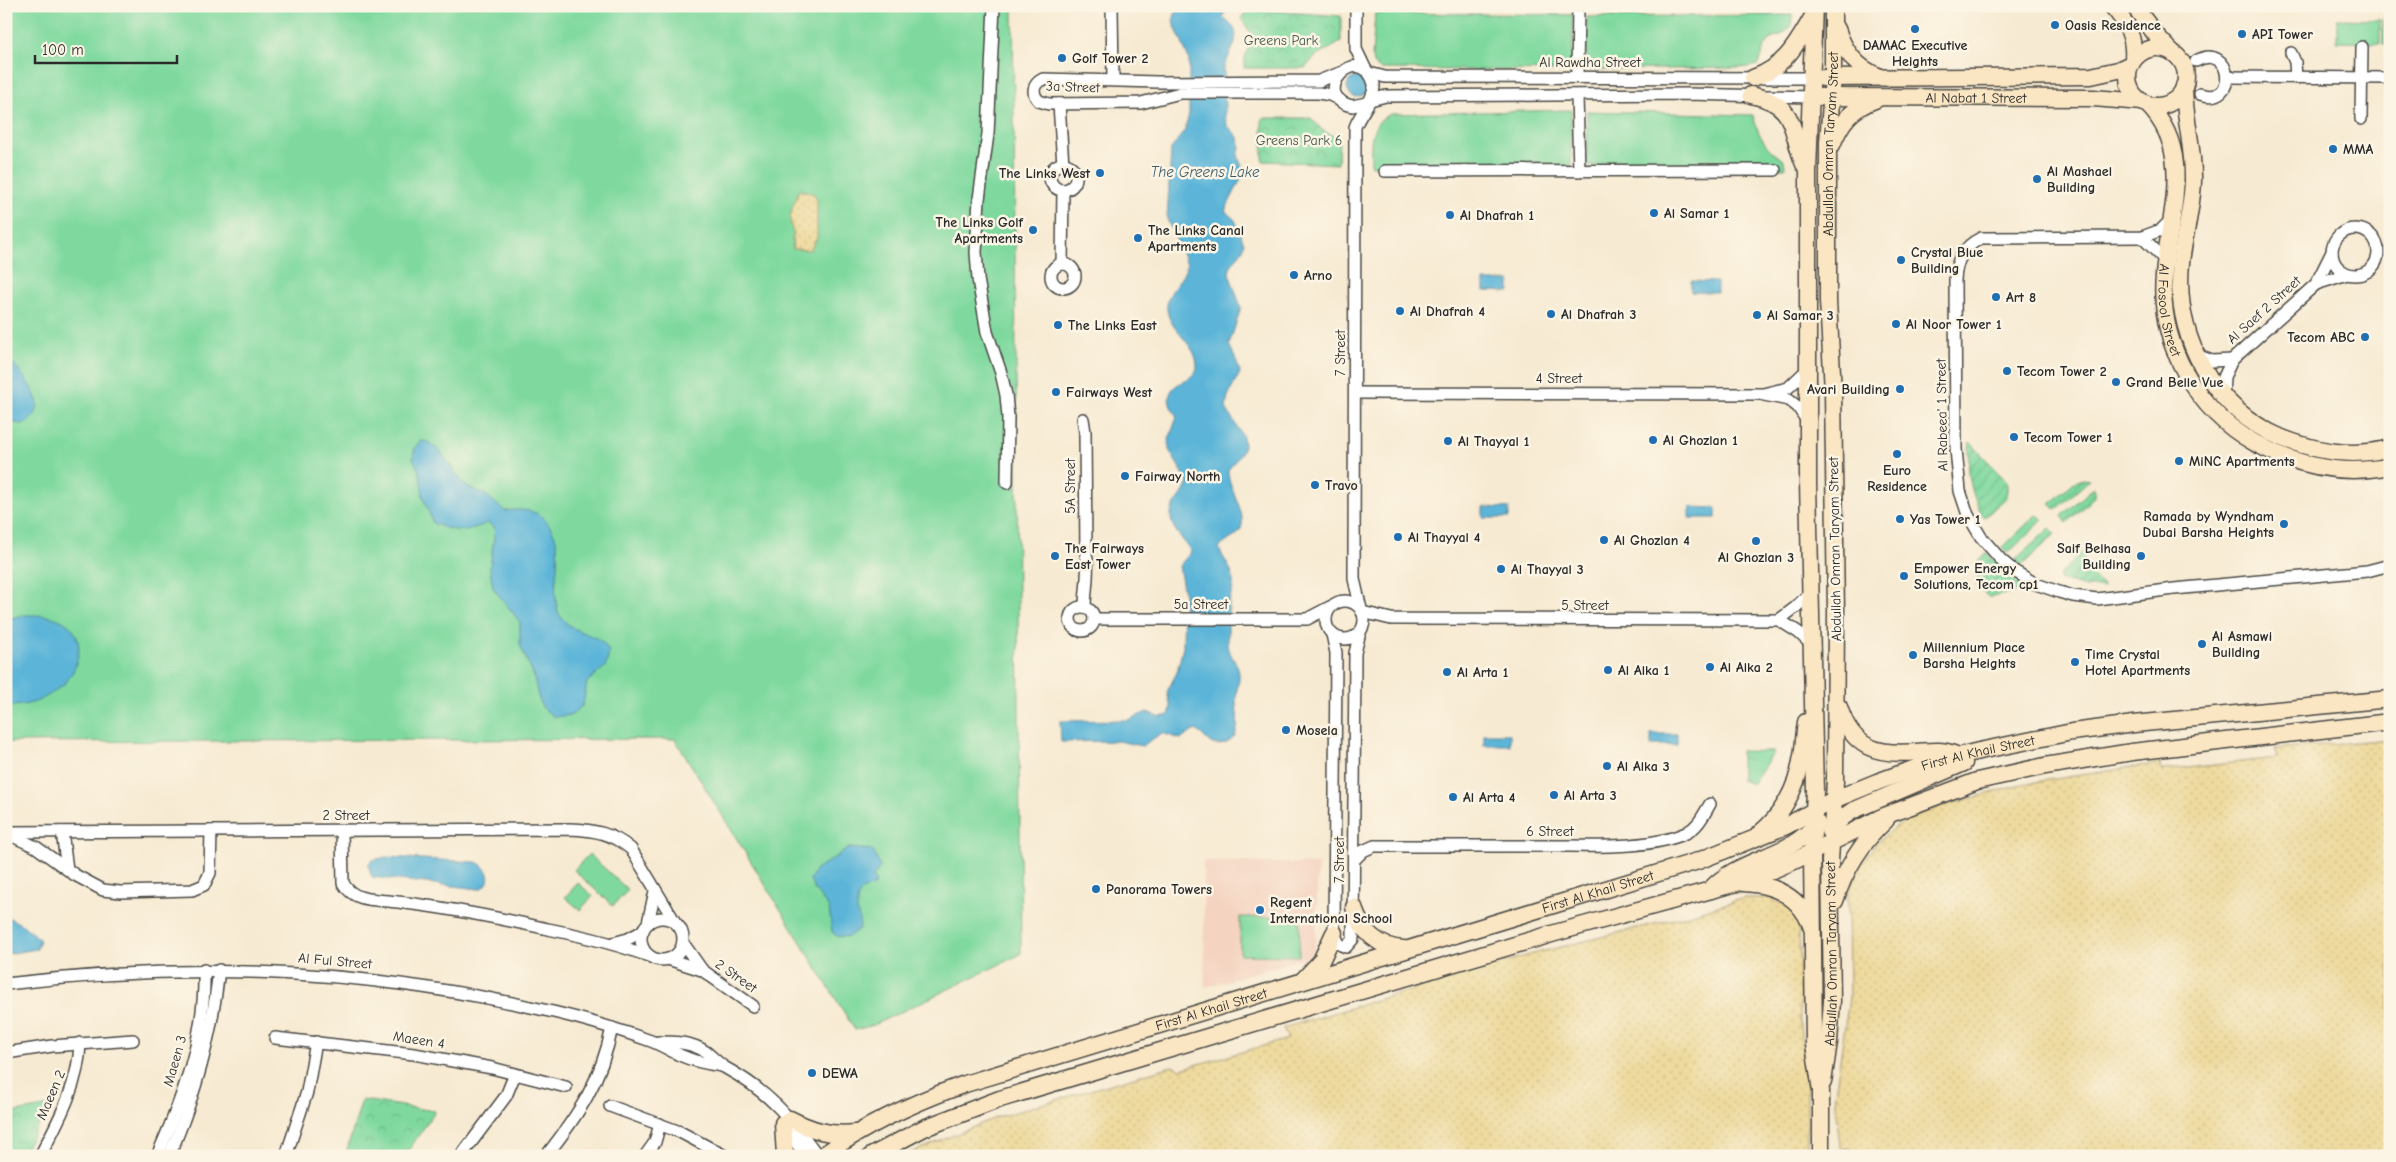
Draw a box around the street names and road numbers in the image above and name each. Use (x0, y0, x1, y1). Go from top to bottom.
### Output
street label: Abdullah Omran Taryam Street (1820, 51, 1842, 236)
street label: Al Rawdha Street (1539, 54, 1642, 71)
street label: 3a Street (1046, 78, 1101, 96)
street label: Al Nabat 1 Street (1925, 89, 2028, 106)
street label: Al Fosool Street (2155, 263, 2185, 360)
street label: Al Saef 2 Street (2224, 272, 2305, 348)
street label: 7 Street (1332, 329, 1349, 376)
street label: Al Rabeea' 1 Street (1933, 358, 1951, 471)
street label: 4 Street (1536, 370, 1583, 387)
street label: Abdullah Omran Taryam Street (1825, 456, 1845, 641)
street label: 5A Street (1062, 457, 1079, 514)
street label: 5a Street (1174, 596, 1229, 613)
street label: 5 Street (1561, 597, 1610, 614)
street label: First Al Khail Street (1919, 731, 2037, 774)
street label: 2 Street (322, 807, 371, 824)
street label: 6 Street (1526, 823, 1575, 840)
street label: 7 Street (1331, 836, 1348, 883)
street label: Abdullah Omran Taryam Street (1820, 860, 1841, 1046)
street label: First Al Khail Street (1540, 866, 1657, 916)
street label: Al Ful Street (297, 949, 374, 973)
street label: 2 Street (712, 956, 761, 997)
street label: First Al Khail Street (1153, 984, 1270, 1034)
street label: Maeen 4 (392, 1028, 446, 1053)
street label: Maeen 3 (160, 1033, 190, 1089)
street label: Maeen 2 (33, 1067, 69, 1123)

